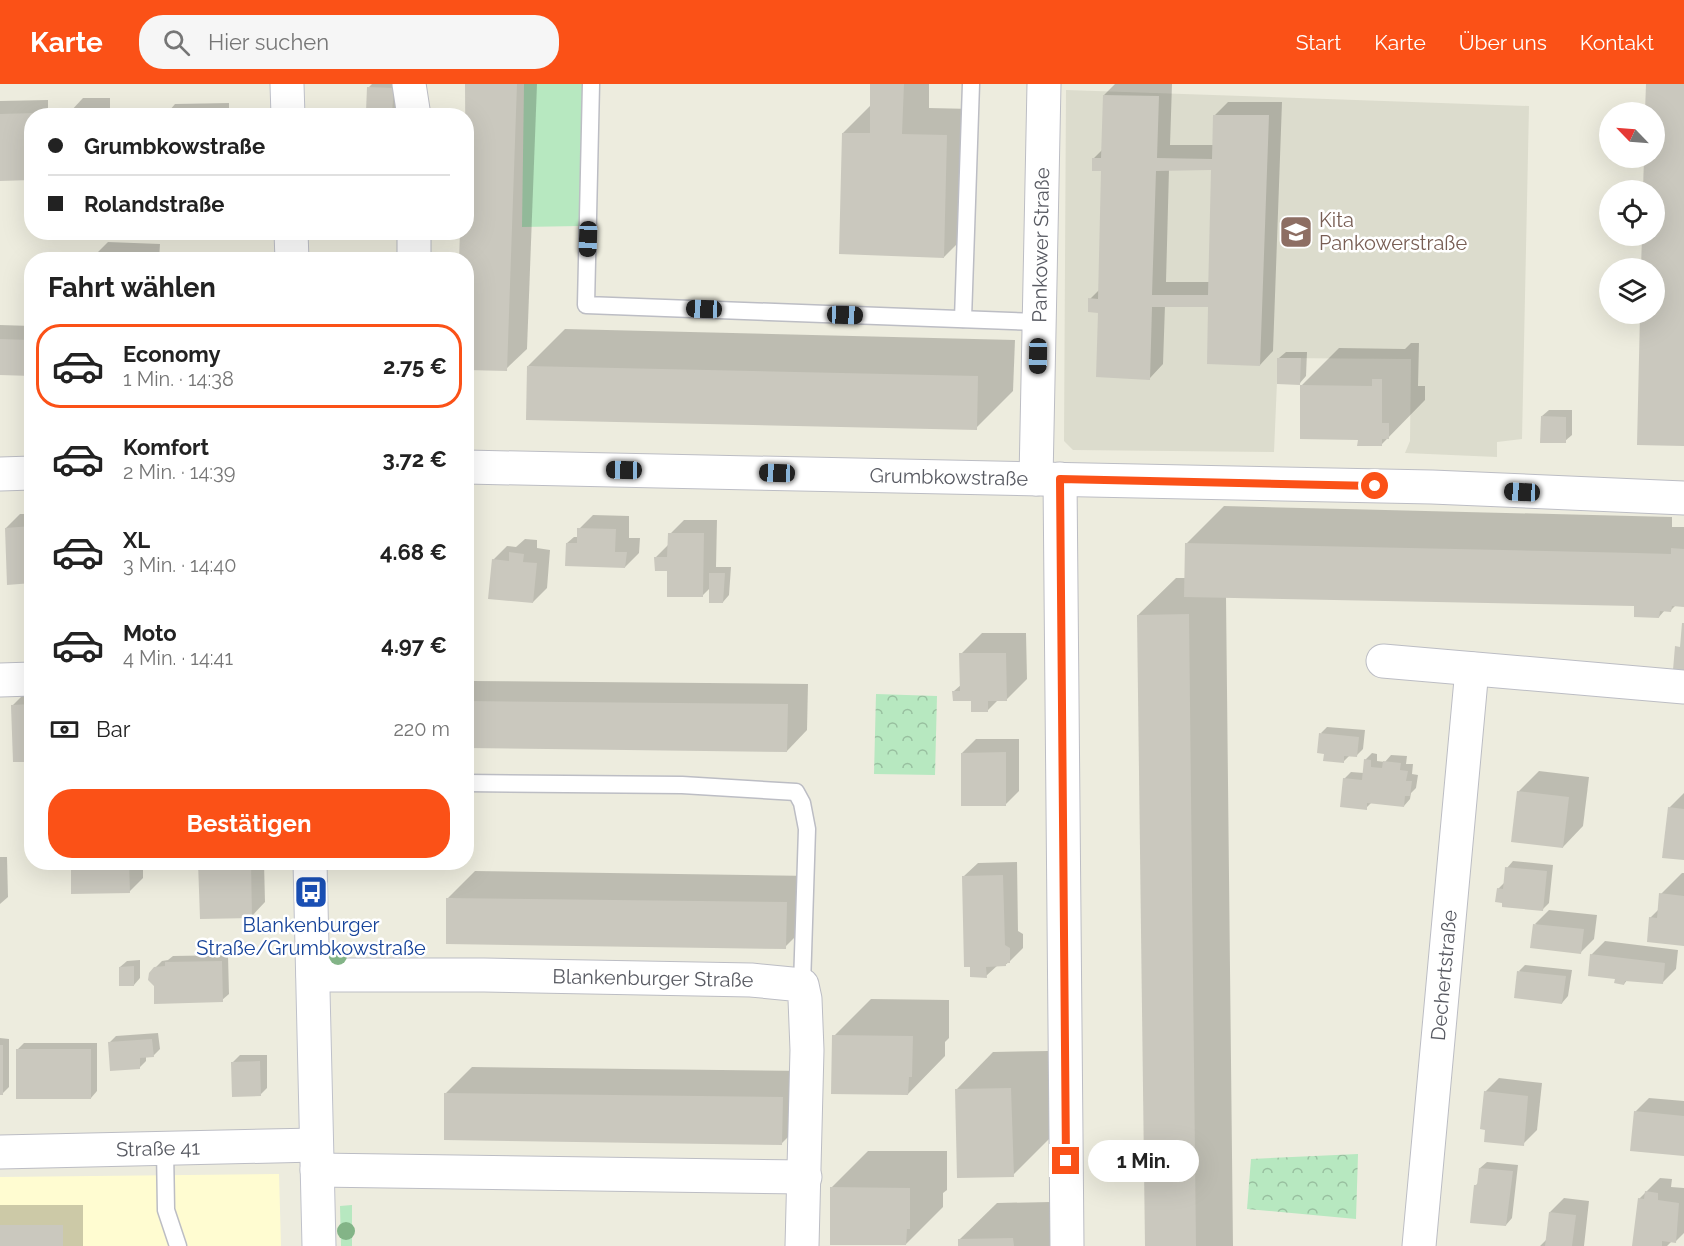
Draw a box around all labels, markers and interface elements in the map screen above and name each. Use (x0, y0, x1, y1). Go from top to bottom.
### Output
search box (139, 15, 559, 69)
text: Karte (30, 26, 103, 59)
icon: search (160, 26, 193, 59)
text: Hier suchen (208, 29, 329, 55)
text: Start (1296, 30, 1341, 55)
text: Karte (1374, 30, 1426, 55)
text: Über uns (1459, 30, 1547, 55)
text: Kontakt (1580, 30, 1654, 55)
north arrow (1599, 102, 1665, 168)
map controls (1599, 102, 1665, 324)
text: Grumbkowstraße (84, 133, 265, 159)
street label: Pankower Straße (1027, 167, 1054, 323)
button: locate (1599, 180, 1665, 246)
text: Rolandstraße (84, 191, 224, 217)
place label: Kita Pankowerstraße (1319, 208, 1467, 255)
school or university icon: Kita Pankowerstraße (1278, 214, 1314, 250)
car (578, 221, 598, 257)
button: layers (1599, 258, 1665, 324)
text: Fahrt wählen (48, 272, 216, 303)
car (686, 299, 722, 319)
car (827, 305, 863, 325)
car (1029, 338, 1047, 374)
icon: car (51, 339, 105, 393)
text: Economy (123, 341, 221, 367)
text: 2.75 € (383, 353, 447, 379)
text: 1 Min. · 14:38 (123, 367, 234, 391)
icon: car (51, 432, 105, 486)
text: Komfort (123, 434, 209, 460)
text: 3.72 € (383, 446, 447, 472)
text: 2 Min. · 14:39 (123, 460, 235, 484)
car (606, 461, 642, 479)
car (759, 463, 795, 483)
street label: Grumbkowstraße (869, 463, 1029, 491)
route start (1361, 472, 1388, 499)
car (1504, 482, 1540, 502)
icon: car (51, 525, 105, 579)
text: XL (123, 527, 150, 553)
text: 4.68 € (380, 539, 447, 565)
text: 3 Min. · 14:40 (123, 553, 237, 577)
icon: car (51, 618, 105, 672)
text: Moto (123, 620, 177, 646)
text: 4.97 € (381, 632, 447, 658)
text: 4 Min. · 14:41 (123, 646, 233, 670)
icon: cash (48, 713, 81, 746)
text: Bar (96, 716, 130, 742)
text: 220 m (393, 717, 450, 741)
button: Bestätigen (48, 789, 450, 858)
bus stop icon: Blankenburger Straße/Grumbkowstraße (293, 874, 329, 910)
street label: Dechertstraße (1426, 908, 1462, 1042)
place label: Blankenburger Straße/Grumbkowstraße (196, 913, 426, 960)
street label: Blankenburger Straße (552, 964, 754, 992)
street label: Straße 41 (116, 1136, 201, 1161)
callout: 1 Min. (1087, 1140, 1198, 1182)
route end (1052, 1147, 1079, 1174)
text: 1 Min. (1117, 1149, 1170, 1173)

